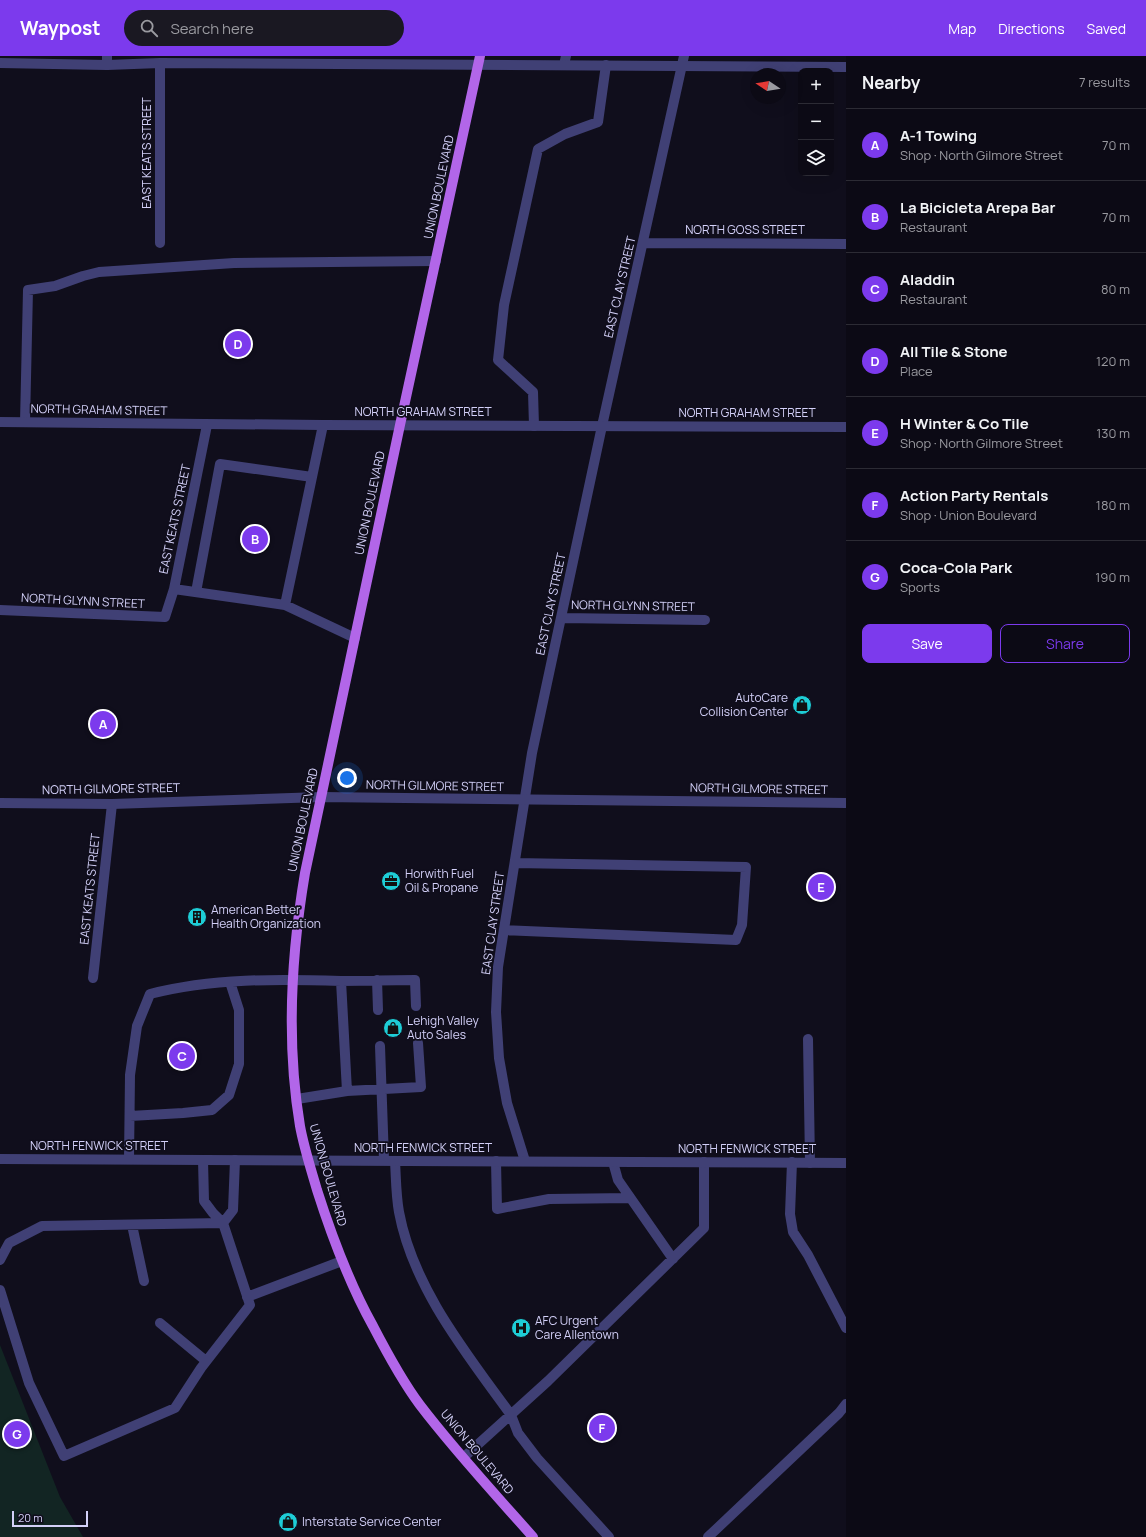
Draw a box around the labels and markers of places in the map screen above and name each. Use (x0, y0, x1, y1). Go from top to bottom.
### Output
pin: D (225, 329, 251, 359)
pin: B (242, 524, 268, 554)
place label: AutoCare Collision Center (700, 689, 789, 720)
shop icon: AutoCare Collision Center (791, 694, 813, 716)
pin: A (90, 709, 116, 739)
place label: Horwith Fuel Oil & Propane (405, 865, 478, 896)
office icon: Horwith Fuel Oil & Propane (380, 870, 402, 892)
pin: E (808, 872, 834, 902)
place label: American Better Health Organization (211, 901, 321, 932)
building icon: American Better Health Organization (186, 906, 208, 928)
place label: Lehigh Valley Auto Sales (407, 1012, 480, 1043)
shop icon: Lehigh Valley Auto Sales (382, 1017, 404, 1039)
pin: C (169, 1041, 195, 1071)
place label: AFC Urgent Care Allentown (535, 1312, 619, 1343)
hospital icon: AFC Urgent Care Allentown (510, 1317, 532, 1339)
pin: F (589, 1413, 615, 1443)
pin: G (4, 1419, 30, 1449)
shop icon: Interstate Service Center (277, 1511, 299, 1533)
place label: Interstate Service Center (302, 1513, 442, 1530)

